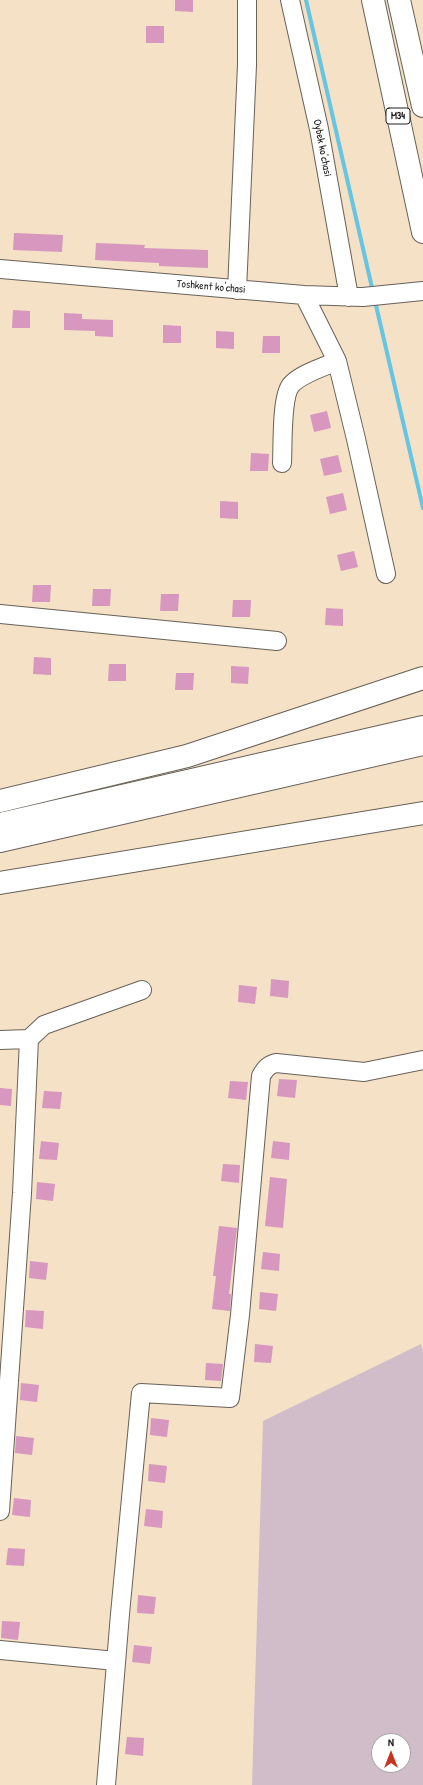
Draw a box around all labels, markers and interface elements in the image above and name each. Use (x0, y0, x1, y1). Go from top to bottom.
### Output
road number: M34 (386, 108, 410, 124)
street label: Oybek ko’chasi (310, 118, 334, 178)
street label: Toshkent ko'chasi (176, 277, 246, 297)
north arrow (371, 1733, 411, 1773)
text: N (388, 1735, 394, 1749)

